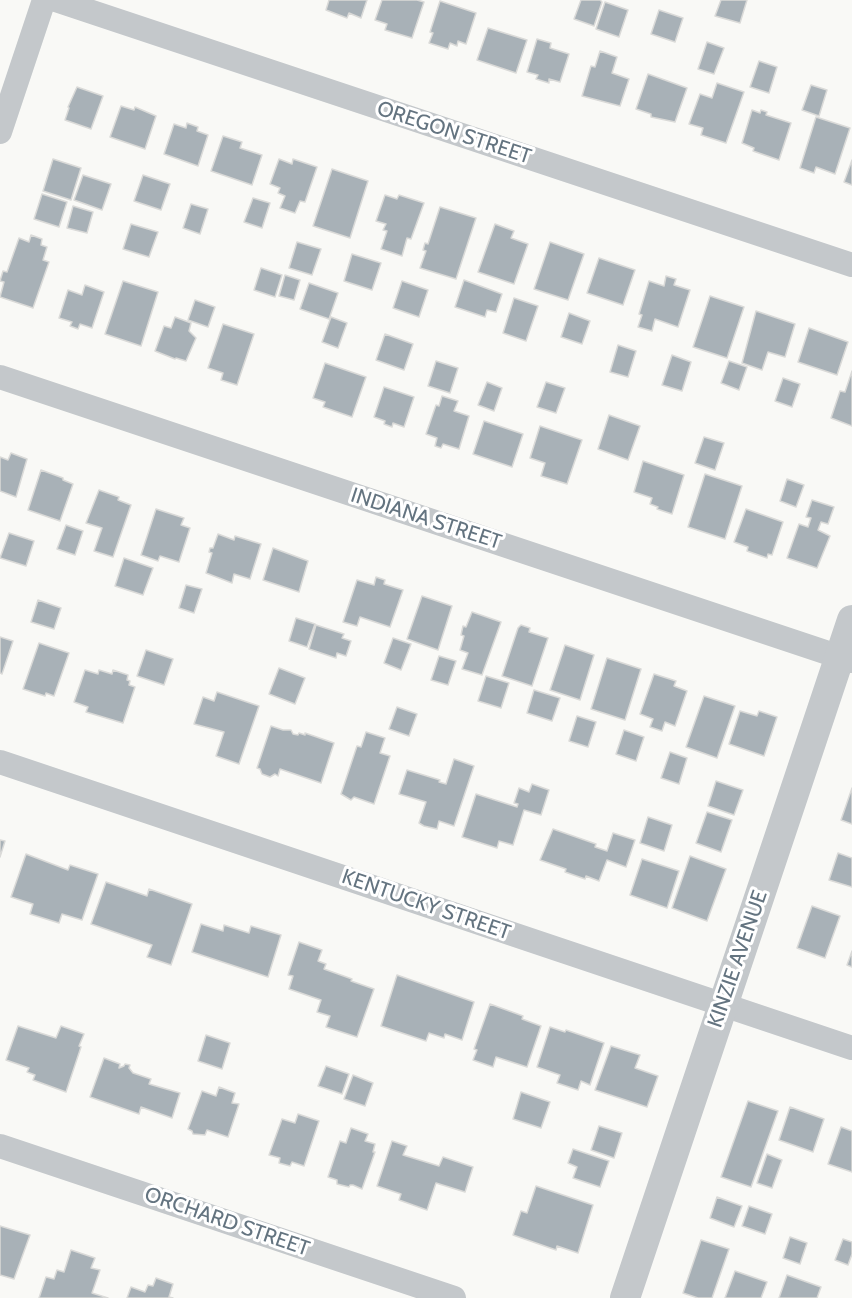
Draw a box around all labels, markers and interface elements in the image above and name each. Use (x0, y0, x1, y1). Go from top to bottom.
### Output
street label: OREGON STREET (374, 96, 534, 170)
street label: INDIANA STREET (348, 483, 504, 555)
street label: KENTUCKY STREET (338, 864, 514, 946)
street label: KINZIE AVENUE (703, 887, 773, 1031)
street label: ORCHARD STREET (141, 1182, 313, 1262)

